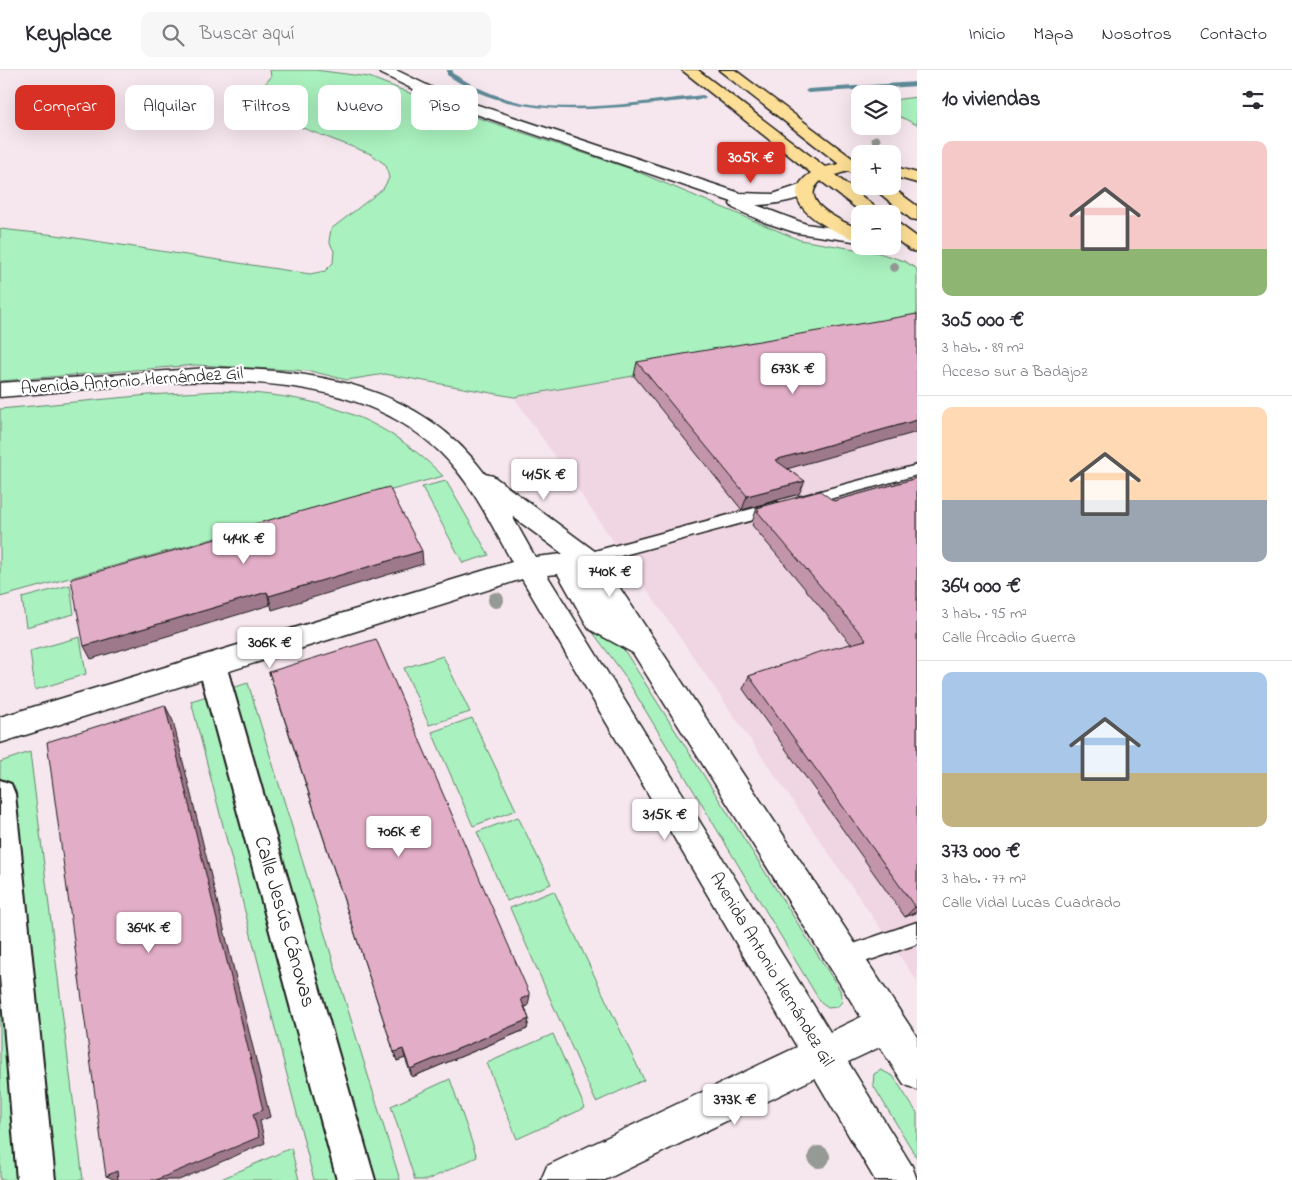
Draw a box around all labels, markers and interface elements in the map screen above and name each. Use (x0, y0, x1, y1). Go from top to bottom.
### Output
search box (141, 12, 491, 57)
text: Keyplace (25, 17, 111, 52)
icon: search (159, 21, 187, 49)
text: Buscar aquí (199, 21, 295, 48)
text: Inicio (968, 22, 1005, 48)
text: Mapa (1033, 22, 1074, 48)
text: Nosotros (1102, 22, 1172, 48)
text: Contacto (1200, 22, 1267, 48)
chip: Comprar (15, 85, 115, 130)
chip: Alquilar (125, 85, 214, 130)
chip: Filtros (224, 85, 308, 130)
chip: Nuevo (318, 85, 401, 130)
chip: Piso (411, 85, 478, 130)
map controls (851, 85, 901, 255)
button: layers (851, 85, 901, 135)
text: 10 viviendas (942, 85, 1040, 115)
icon: filters (1239, 86, 1267, 114)
pin: 305K € (710, 142, 792, 184)
button: + (851, 145, 901, 195)
text: 305K € (728, 146, 774, 170)
icon: home (1060, 174, 1150, 264)
button: − (851, 205, 901, 255)
text: 305 000 € (942, 306, 1024, 336)
text: 3 hab. · 89 m² (942, 336, 1024, 360)
pin: 673K € (752, 352, 834, 395)
text: 673K € (771, 357, 815, 381)
text: Acceso sur a Badajoz (942, 360, 1088, 384)
street label: Avenida Antonio Hernández Gil (20, 361, 244, 403)
icon: home (1060, 439, 1150, 529)
pin: 415K € (503, 458, 585, 501)
text: 415K € (522, 463, 566, 487)
pin: 414K € (203, 522, 285, 565)
text: 414K € (223, 527, 265, 551)
pin: 740K € (569, 556, 651, 598)
text: 740K € (588, 560, 632, 584)
text: 364 000 € (942, 572, 1021, 602)
text: 3 hab. · 95 m² (942, 602, 1027, 626)
pin: 306K € (229, 626, 311, 669)
text: Calle Arcadio Guerra (942, 626, 1076, 650)
text: 306K € (248, 631, 292, 655)
icon: home (1060, 704, 1150, 794)
pin: 315K € (624, 798, 706, 841)
text: 315K € (643, 803, 687, 827)
pin: 706K € (358, 816, 440, 858)
text: 706K € (377, 820, 421, 844)
street label: Calle Jesús Cánovas (245, 833, 323, 1011)
text: 373 000 € (942, 837, 1020, 867)
text: 3 hab. · 77 m² (942, 867, 1026, 891)
street label: Avenida Antonio Hernández Gil (702, 868, 840, 1072)
text: Calle Vidal Lucas Cuadrado (942, 891, 1121, 915)
pin: 364K € (108, 912, 190, 954)
text: 364K € (127, 916, 171, 940)
pin: 373K € (694, 1084, 776, 1126)
text: 373K € (714, 1088, 756, 1112)

